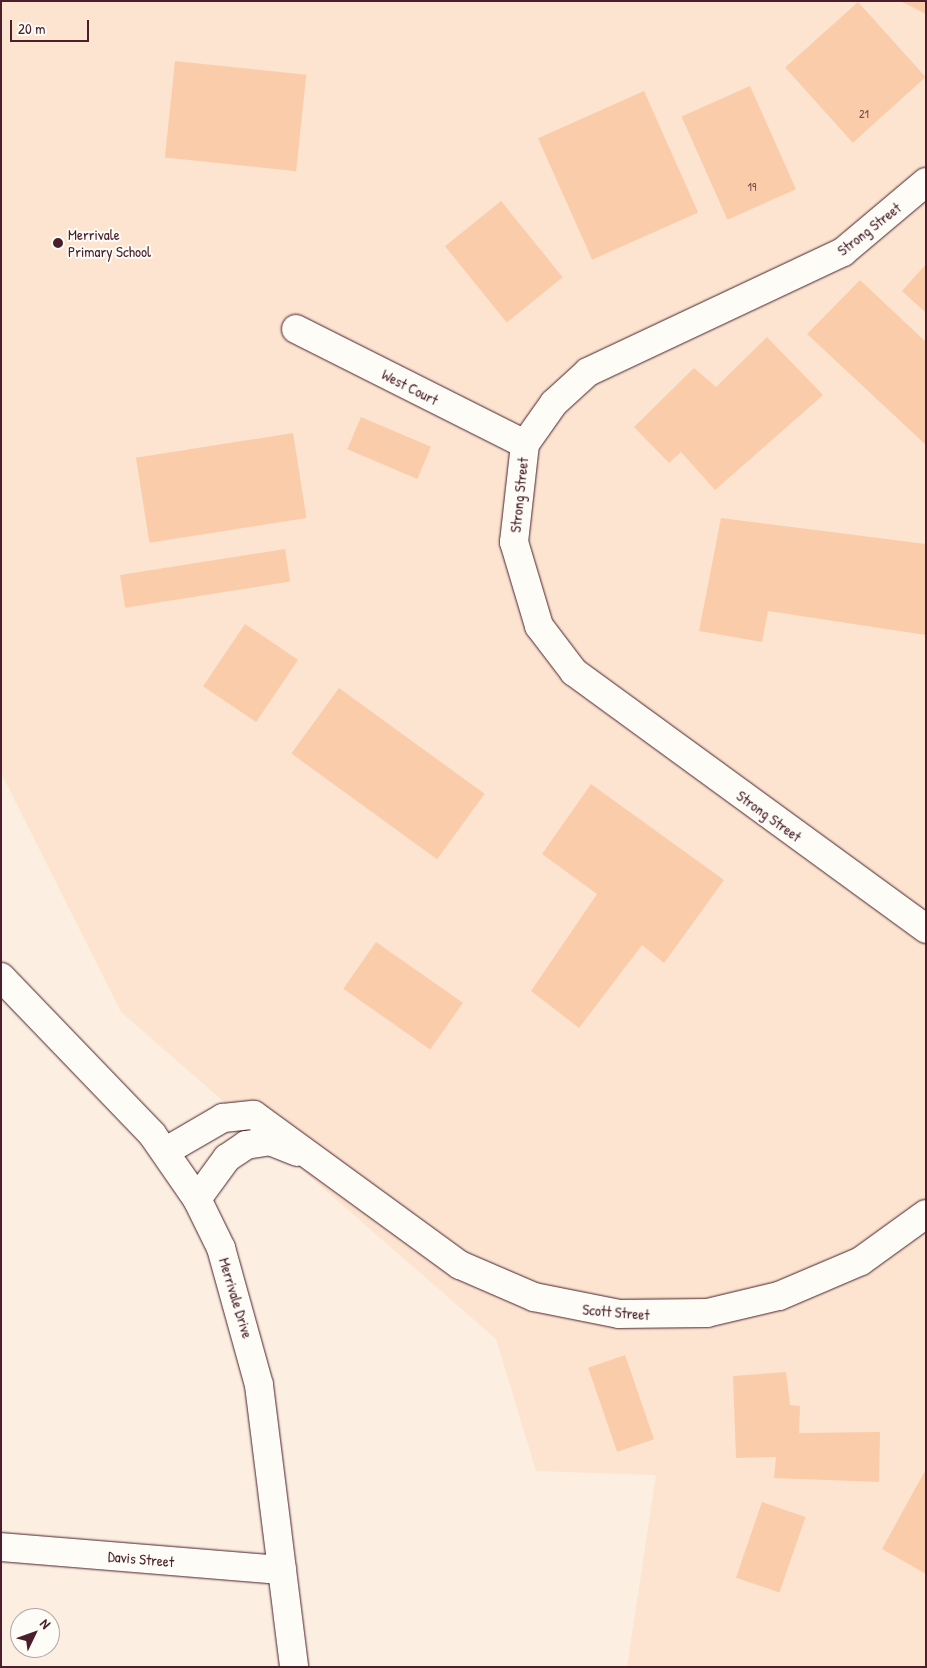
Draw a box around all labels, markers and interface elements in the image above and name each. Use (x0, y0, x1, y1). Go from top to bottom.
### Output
scale bar (12, 10, 91, 42)
text: 20 m (18, 18, 45, 39)
house number: 21 (859, 107, 869, 121)
house number: 19 (748, 180, 756, 194)
street label: Strong Street (834, 199, 904, 259)
place label: Merrivale Primary School (68, 225, 151, 260)
marker: Merrivale Primary School (52, 237, 64, 249)
street label: West Court (379, 365, 441, 409)
street label: Strong Street (506, 456, 532, 534)
street label: Strong Street (733, 786, 805, 846)
street label: Merrivale Drive (215, 1256, 257, 1340)
street label: Scott Street (582, 1300, 650, 1324)
street label: Davis Street (107, 1547, 175, 1571)
north arrow (10, 1608, 60, 1658)
text: N (36, 1614, 55, 1632)

